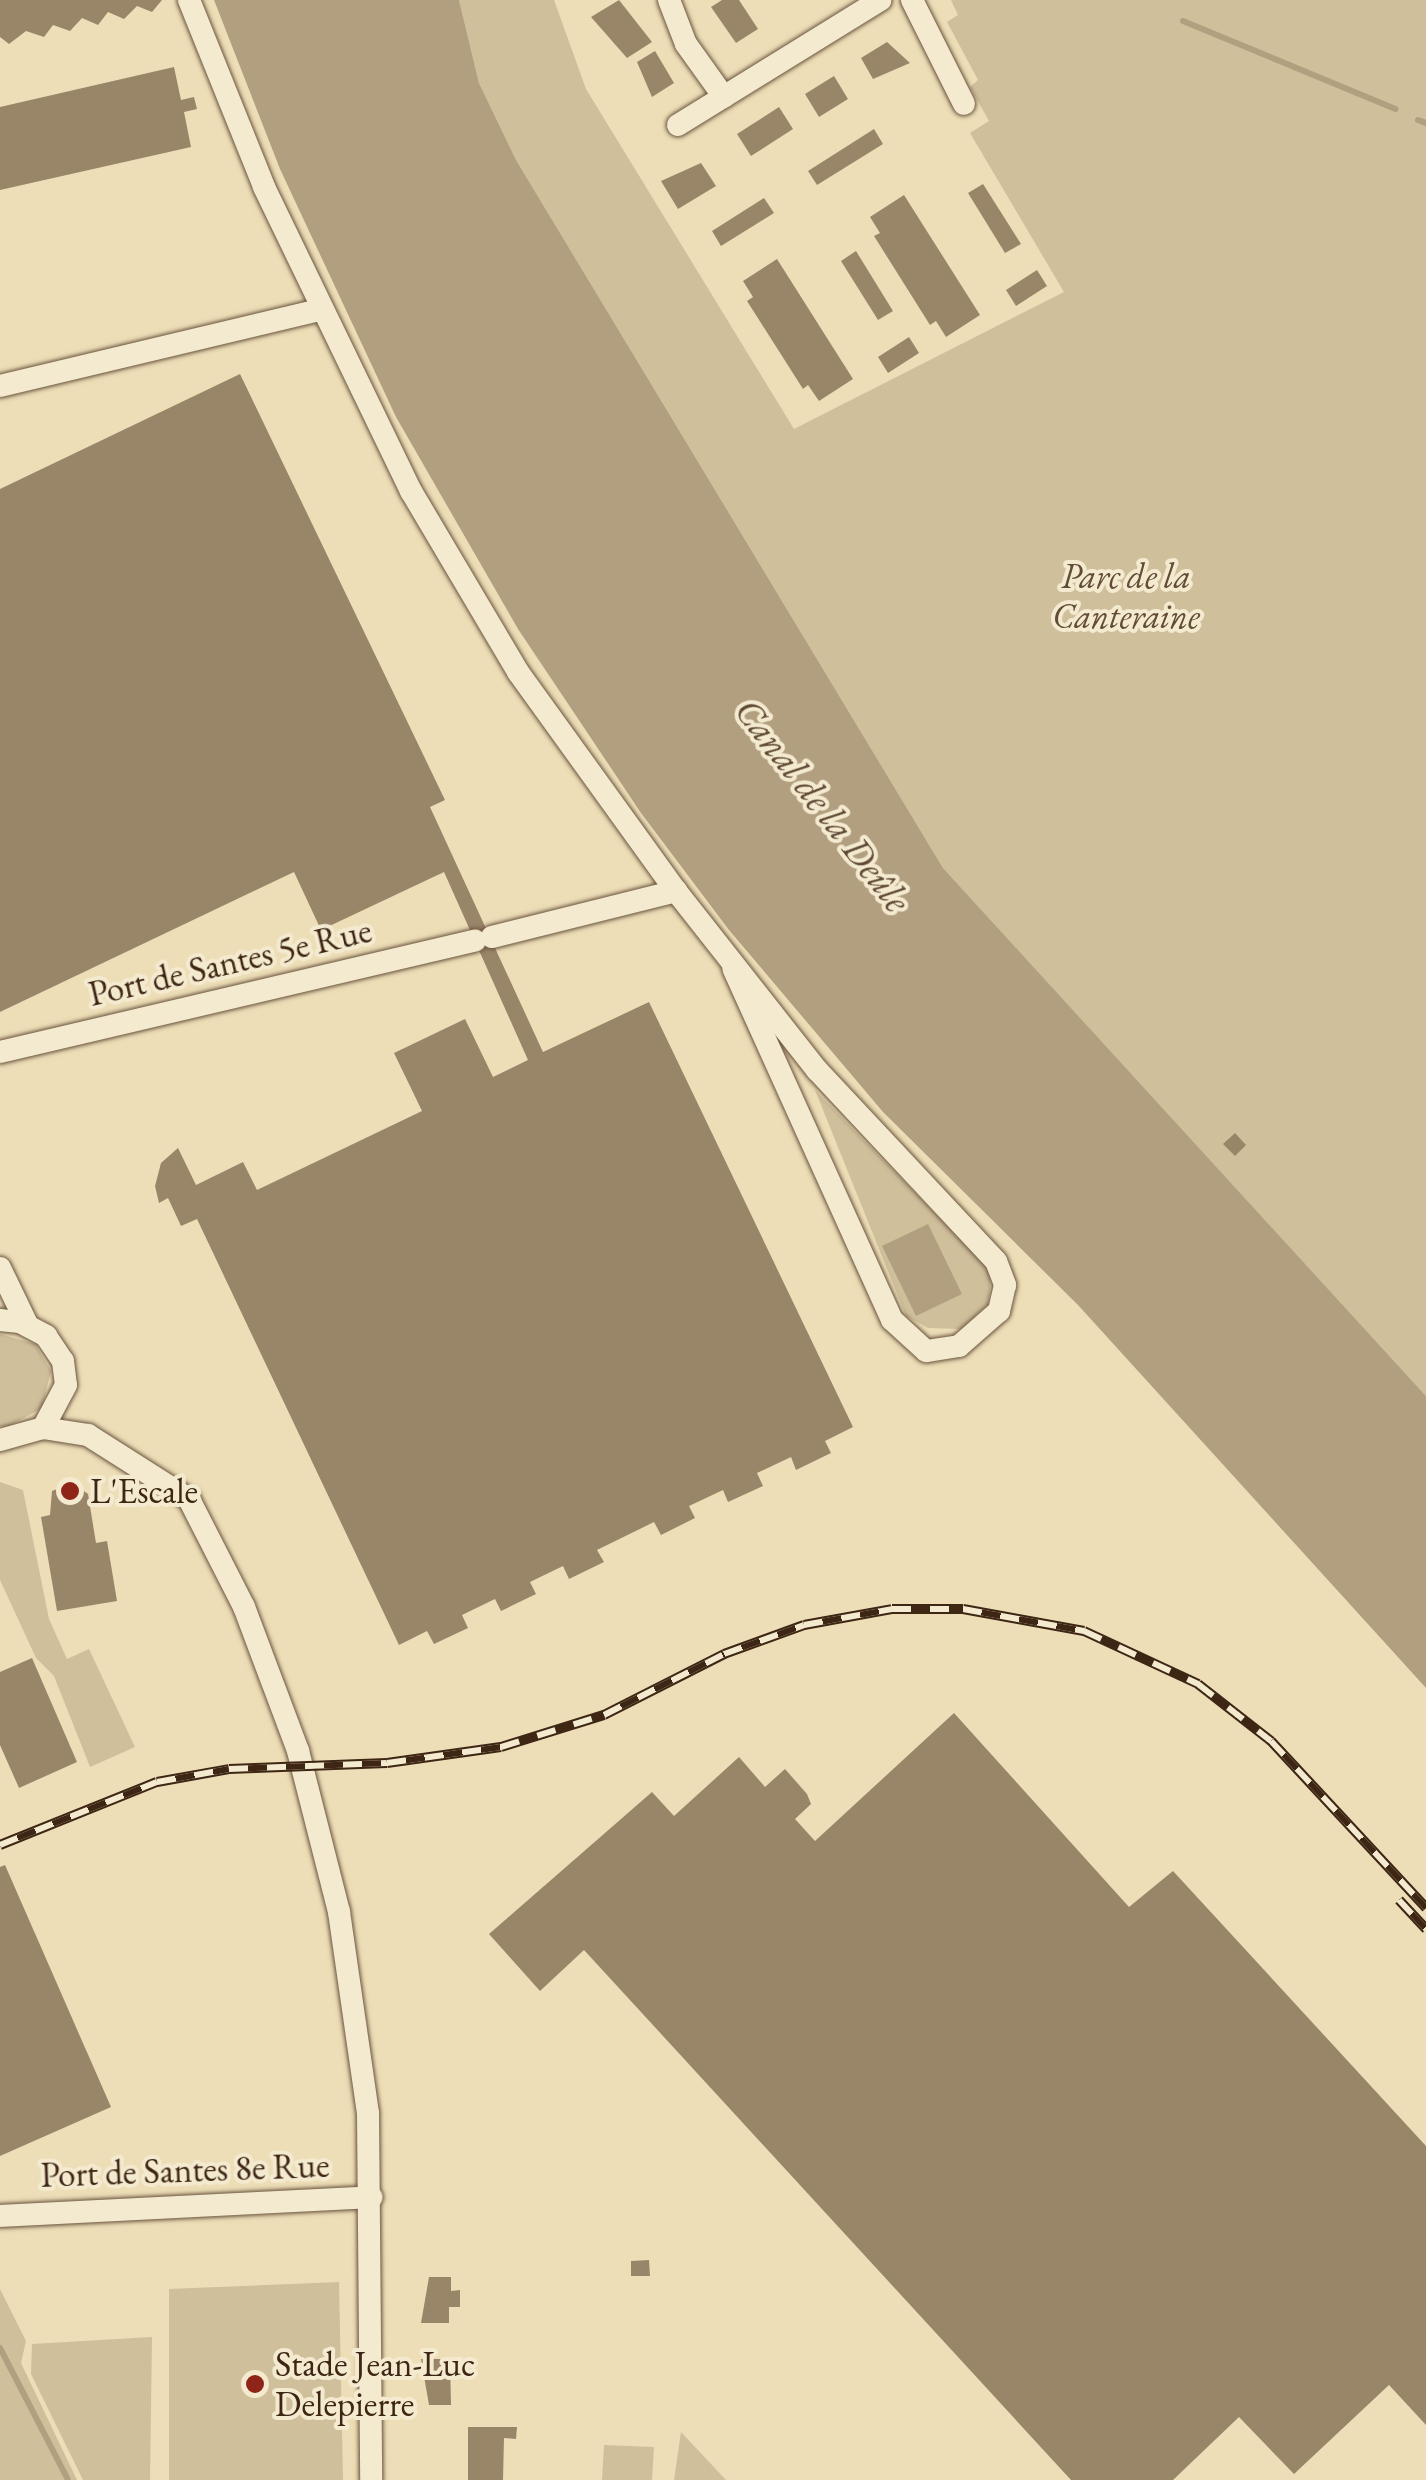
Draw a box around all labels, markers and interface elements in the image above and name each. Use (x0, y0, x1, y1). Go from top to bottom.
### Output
park label: Parc de la Canteraine (1052, 555, 1200, 637)
water label: Canal de la Deûle (725, 689, 921, 921)
street label: Port de Santes 5e Rue (84, 909, 376, 1015)
place label: L'Escale (90, 1470, 198, 1512)
marker: L'Escale (59, 1480, 81, 1502)
street label: Port de Santes 8e Rue (40, 2144, 330, 2196)
place label: Stade Jean-Luc Delepierre (275, 2343, 475, 2425)
marker: Stade Jean-Luc Delepierre (244, 2373, 266, 2395)

